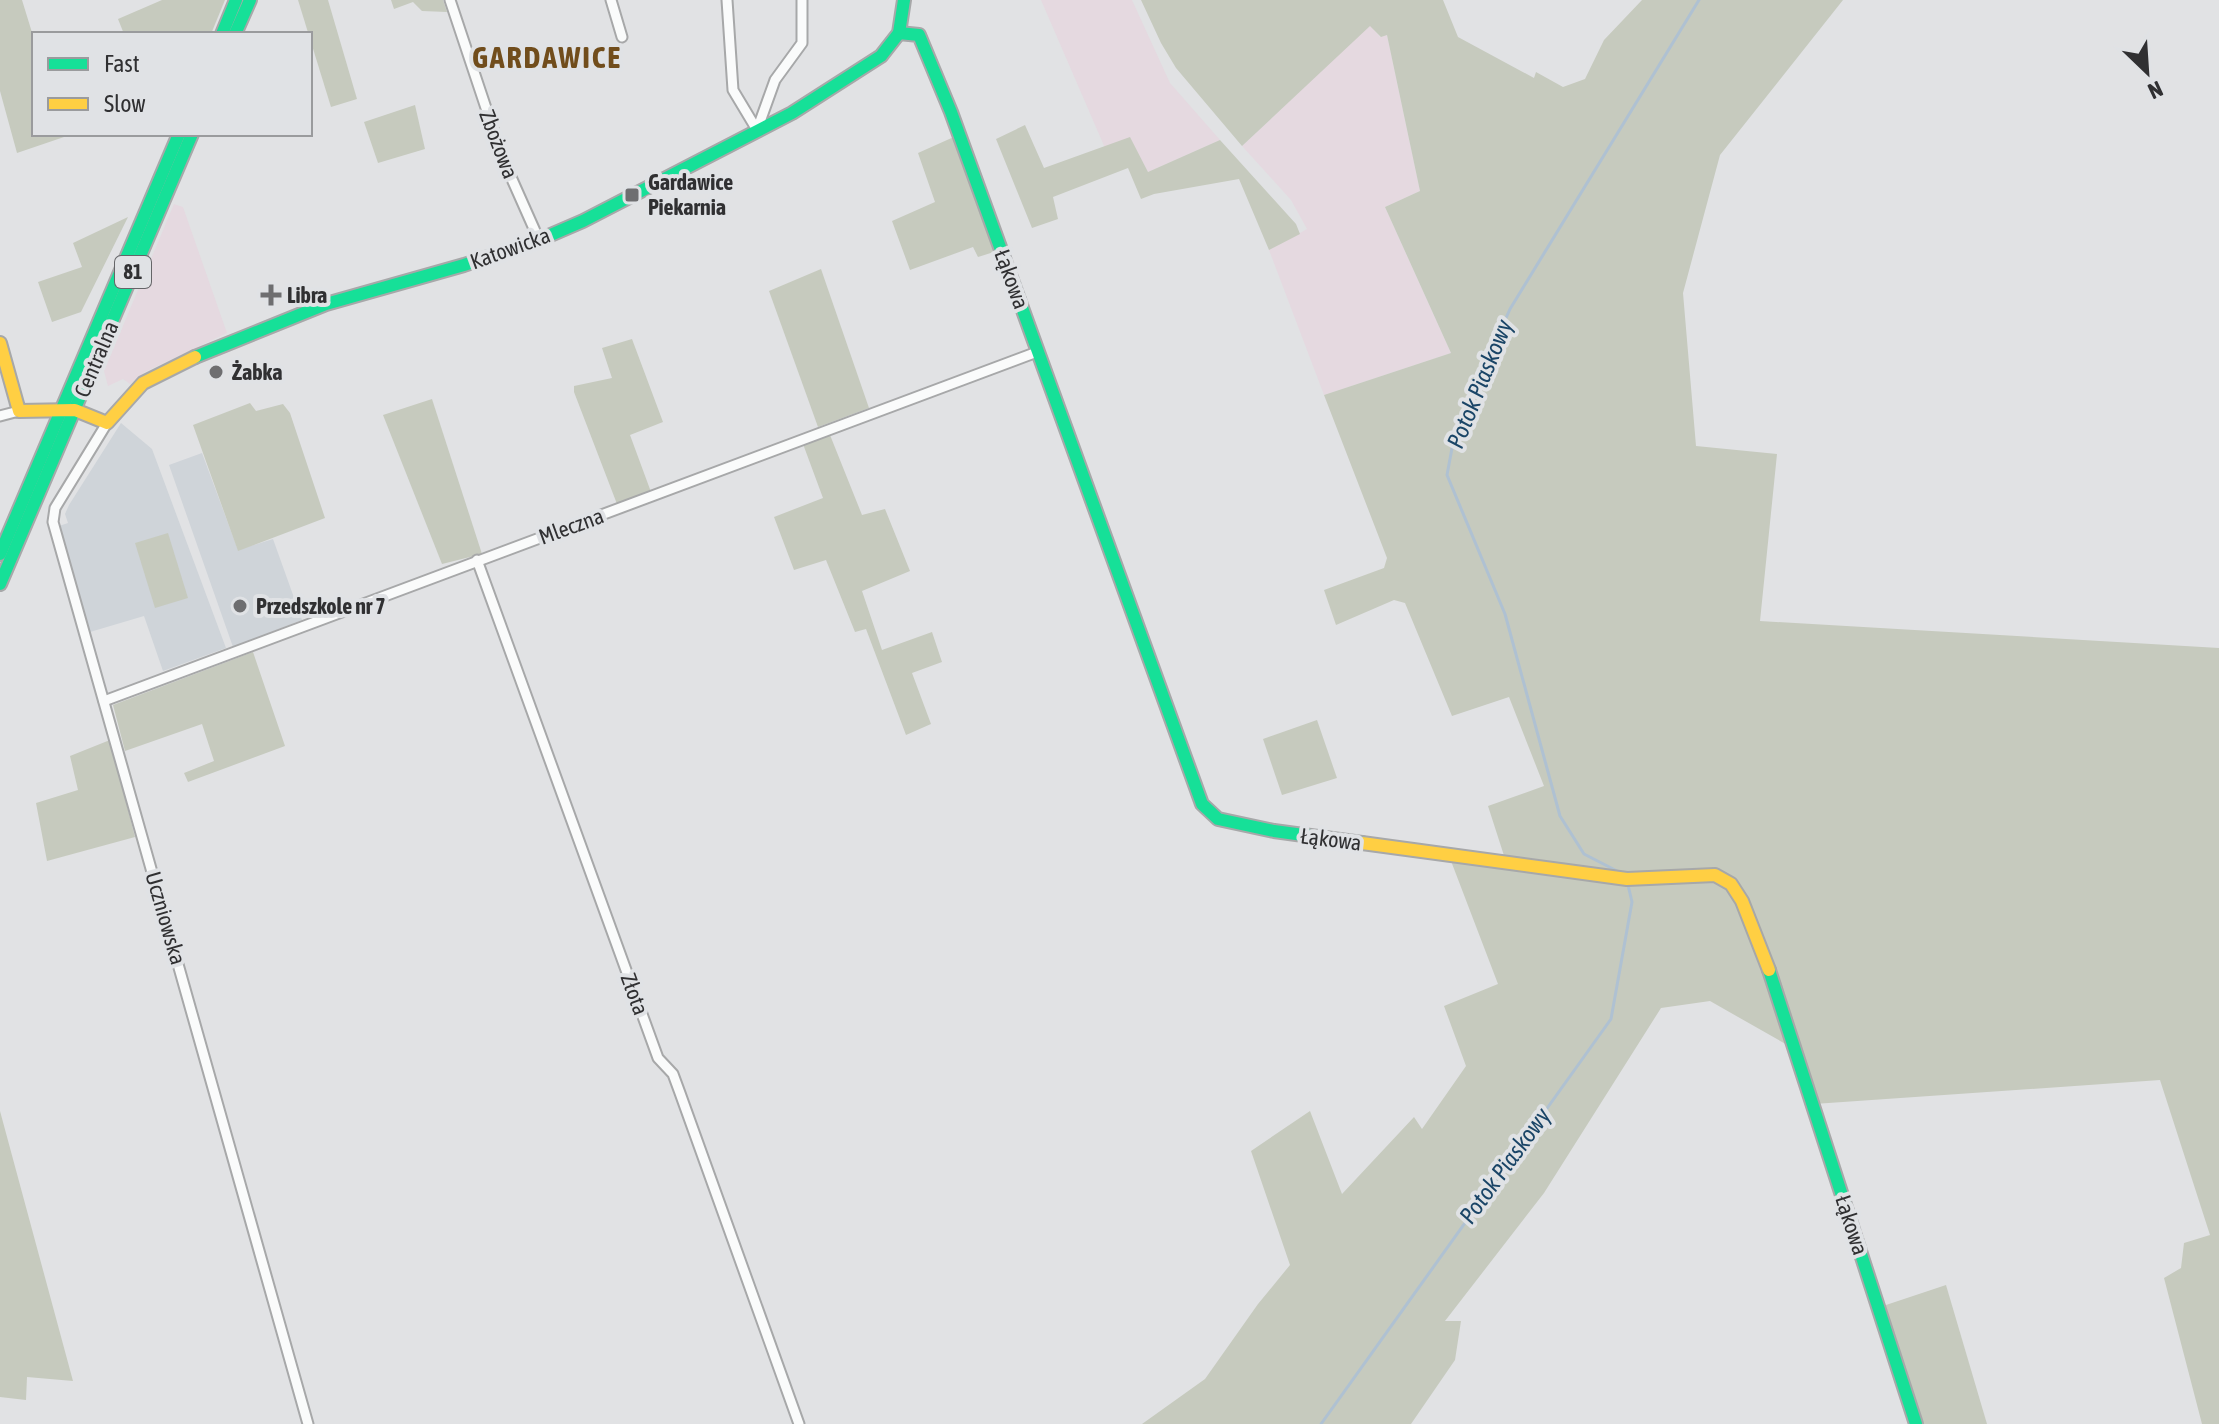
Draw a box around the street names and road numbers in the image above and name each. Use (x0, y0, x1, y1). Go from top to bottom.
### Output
street label: Zbożowa (474, 106, 524, 182)
street label: Katowicka (467, 222, 553, 274)
street label: Łąkowa (989, 246, 1035, 312)
road number: 81 (115, 256, 151, 288)
street label: Centralna (68, 317, 124, 401)
street label: Mleczna (535, 502, 607, 550)
street label: Łąkowa (1299, 822, 1363, 856)
street label: Uczniowska (140, 868, 192, 968)
street label: Złota (616, 970, 654, 1018)
street label: Łąkowa (1830, 1192, 1874, 1258)

